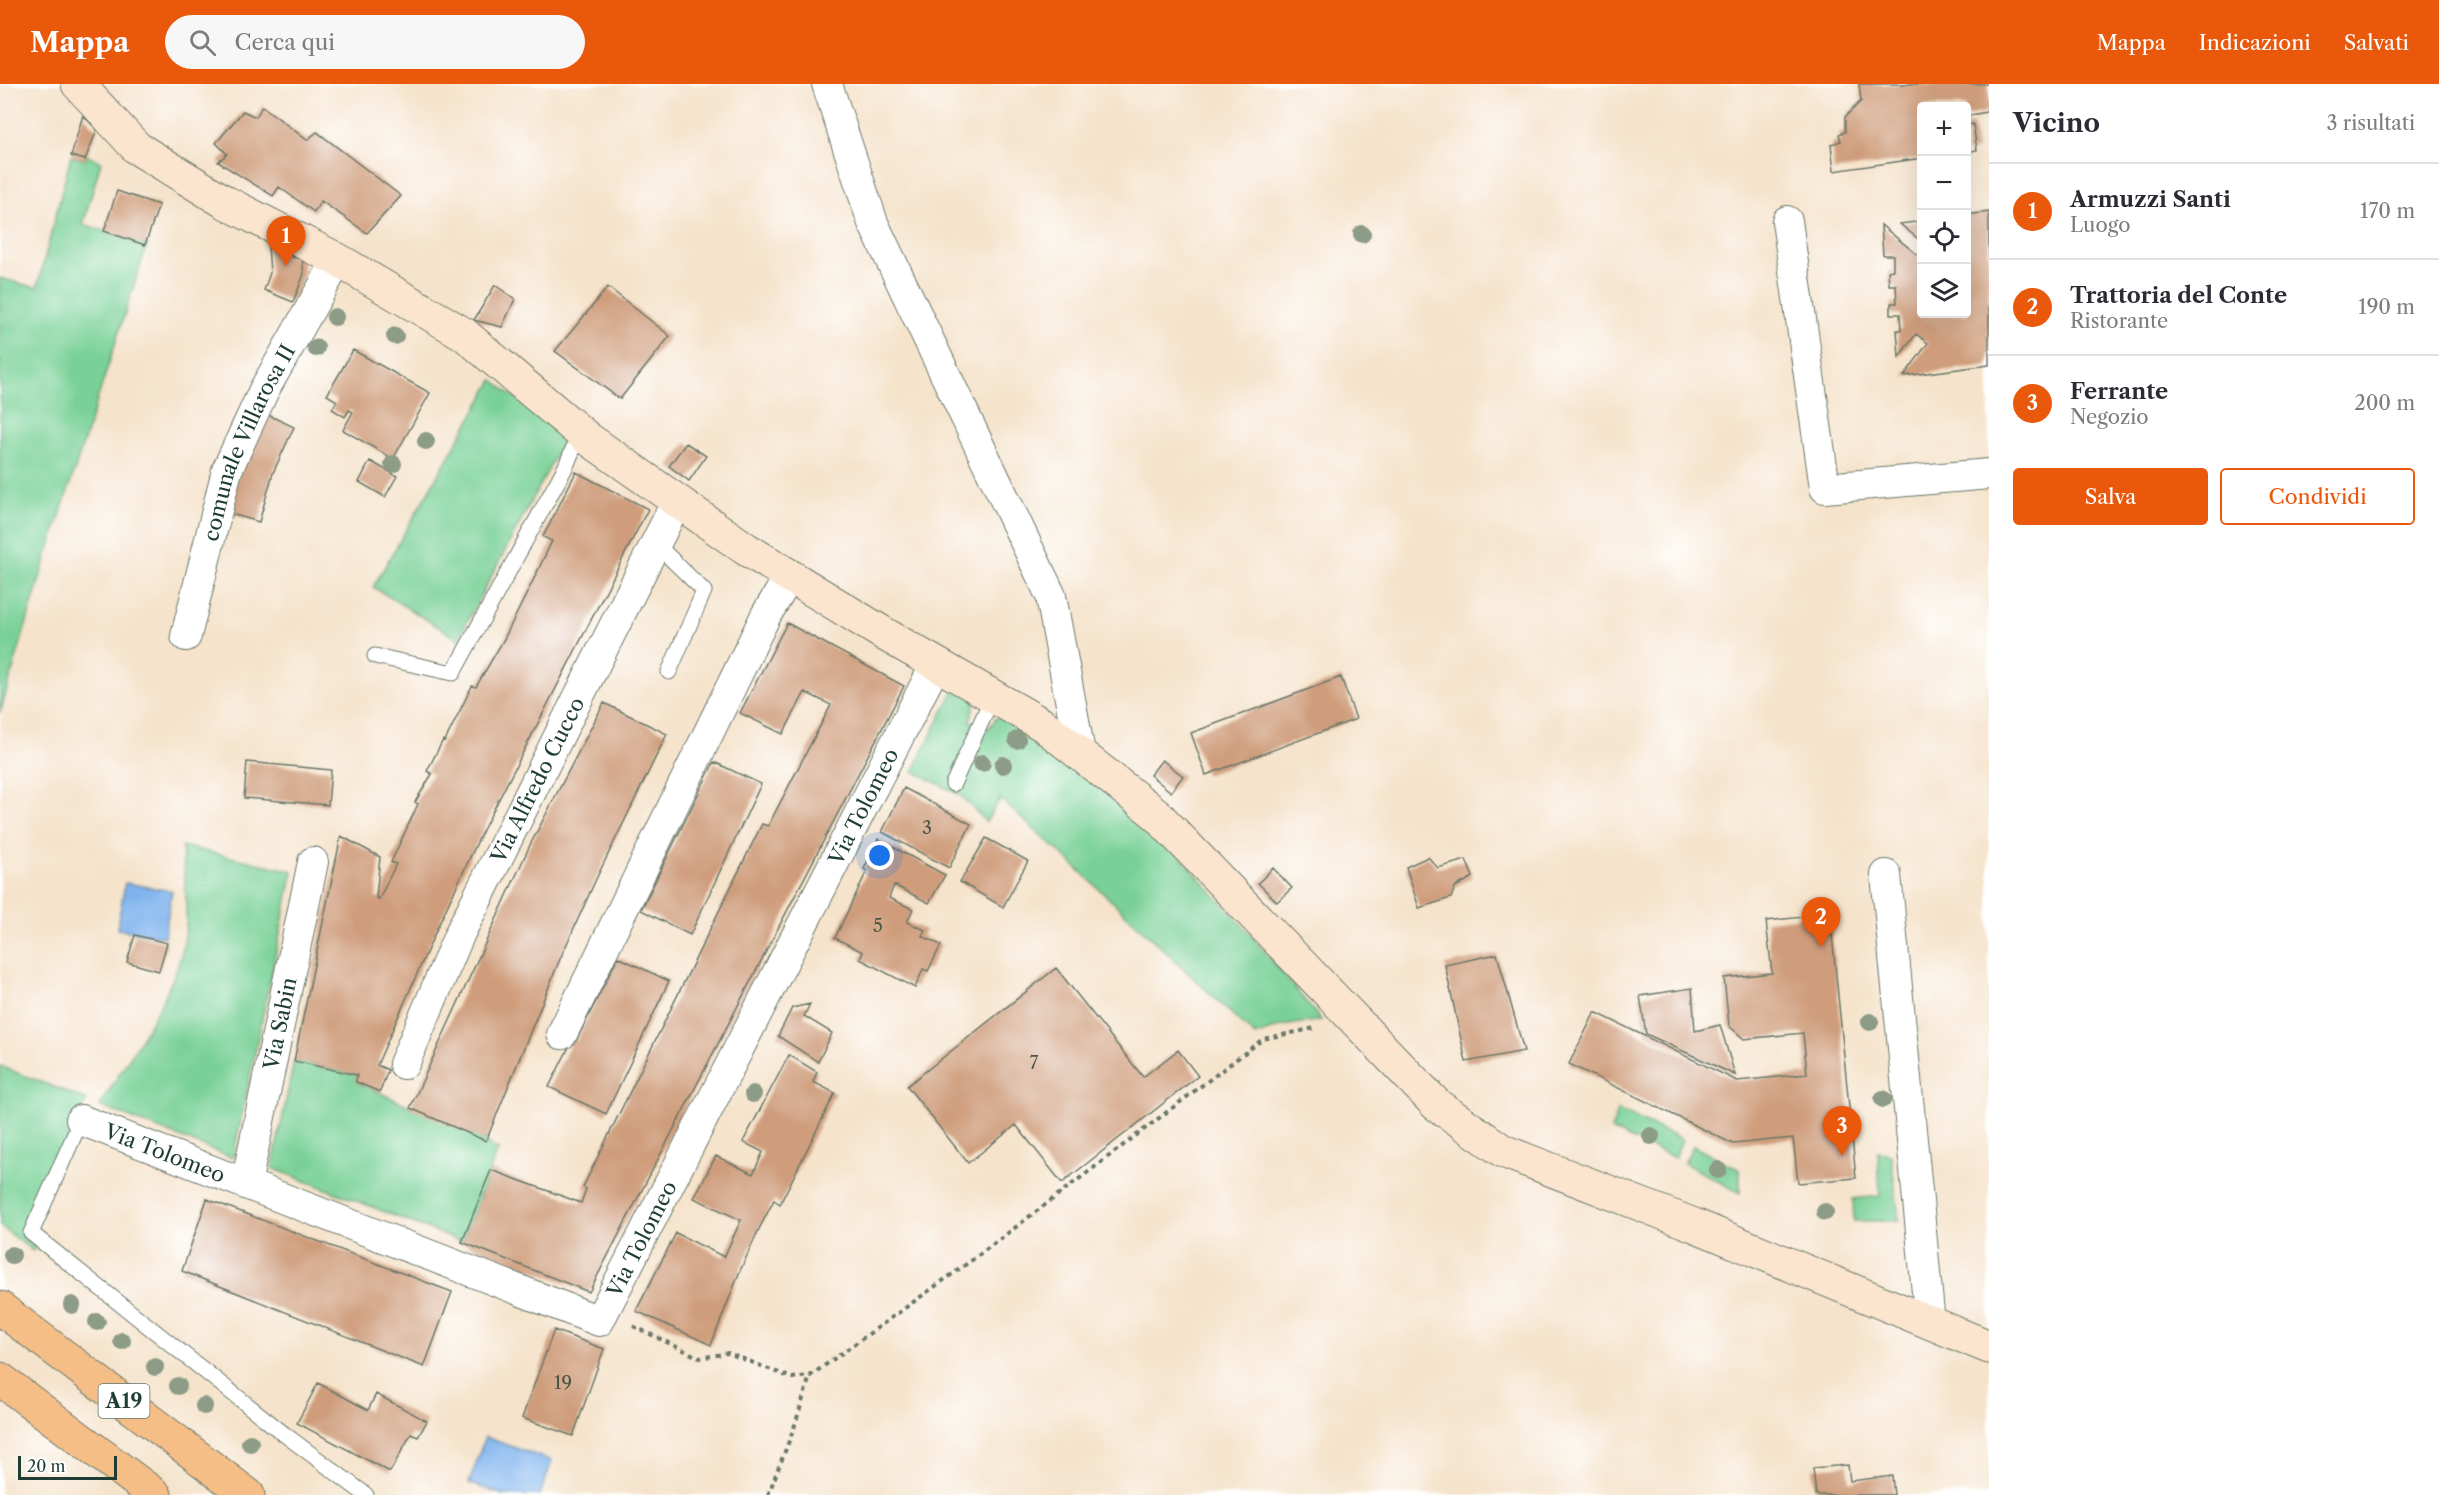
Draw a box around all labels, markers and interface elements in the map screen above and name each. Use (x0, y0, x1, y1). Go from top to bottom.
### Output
search box (165, 15, 585, 69)
text: Mappa (30, 25, 129, 59)
icon: search (186, 26, 219, 59)
text: Cerca qui (234, 29, 335, 56)
text: Mappa (2097, 30, 2166, 55)
text: Indicazioni (2199, 30, 2311, 55)
text: Salvati (2344, 30, 2409, 55)
map controls (1917, 102, 1971, 318)
button: + (1917, 102, 1971, 156)
text: Vicino (2013, 107, 2100, 139)
text: 3 risultati (2326, 111, 2415, 135)
button: − (1917, 156, 1971, 210)
text: Armuzzi Santi (2070, 186, 2231, 213)
text: 1 (2028, 199, 2037, 223)
text: 170 m (2360, 199, 2415, 223)
button: locate (1917, 210, 1971, 264)
text: Luogo (2070, 213, 2130, 237)
pin: 1 (266, 216, 306, 266)
button: layers (1917, 264, 1971, 318)
text: Trattoria del Conte (2070, 282, 2287, 309)
text: 2 (2027, 295, 2038, 319)
text: 190 m (2358, 295, 2415, 319)
text: Ristorante (2070, 309, 2168, 333)
street label: comunale Villarosa II (197, 340, 300, 544)
text: Ferrante (2070, 378, 2168, 405)
text: 3 (2027, 391, 2038, 415)
text: 200 m (2354, 391, 2415, 415)
text: Negozio (2070, 405, 2149, 429)
button: Salva (2013, 468, 2208, 525)
button: Condividi (2220, 468, 2415, 525)
street label: Via Alfredo Cucco (484, 693, 589, 868)
street label: Via Tolomeo (822, 744, 903, 870)
house number: 3 (922, 817, 932, 839)
your location (865, 841, 894, 870)
pin: 2 (1802, 898, 1840, 947)
house number: 5 (873, 915, 883, 937)
street label: Via Sabin (257, 975, 301, 1073)
house number: 7 (1030, 1052, 1039, 1074)
pin: 3 (1822, 1106, 1862, 1156)
street label: Via Tolomeo (100, 1118, 229, 1187)
street label: Via Tolomeo (601, 1176, 681, 1302)
house number: 19 (554, 1372, 572, 1394)
road number: A19 (98, 1384, 150, 1418)
scale bar (18, 1453, 117, 1480)
text: 20 m (27, 1456, 66, 1476)

